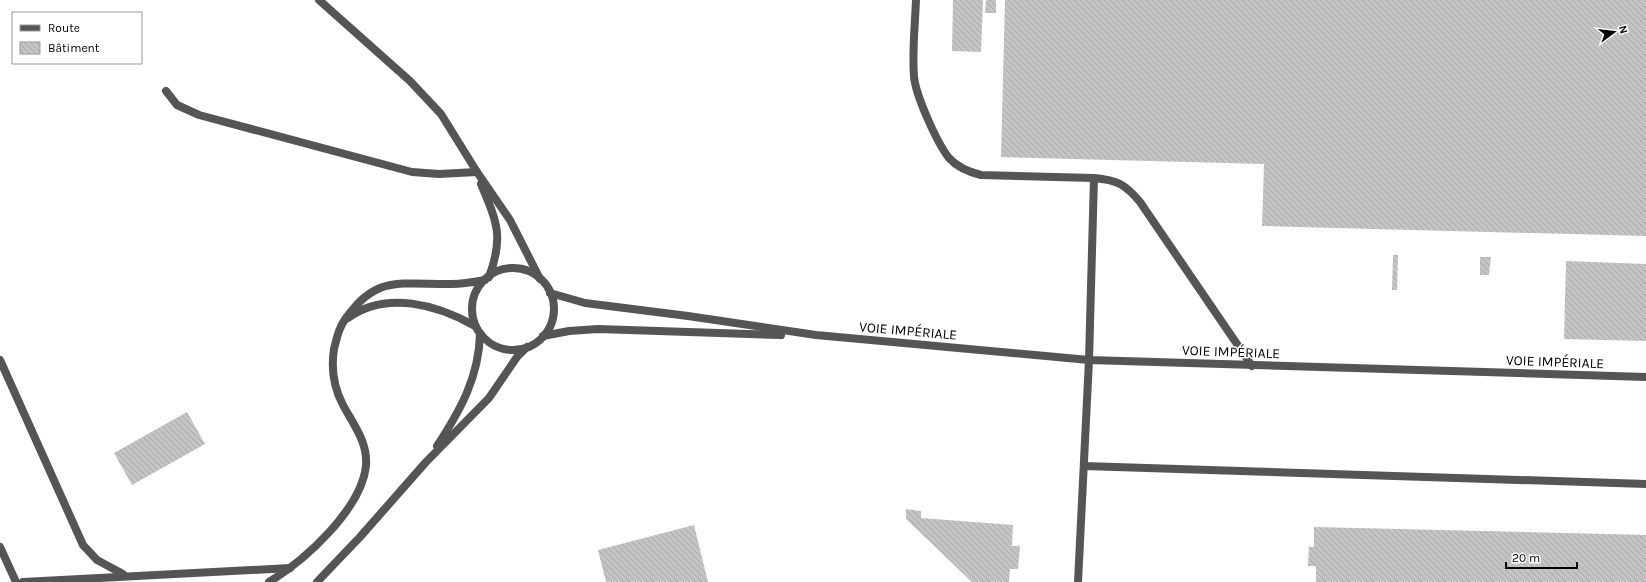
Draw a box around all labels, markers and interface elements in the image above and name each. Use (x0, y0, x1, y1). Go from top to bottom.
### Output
legend (12, 12, 142, 64)
north arrow (1594, 12, 1634, 52)
text: Route (48, 21, 80, 35)
text: N (1616, 24, 1630, 35)
text: Bâtiment (48, 41, 100, 55)
street label: VOIE IMPÉRIALE (858, 317, 958, 344)
street label: VOIE IMPÉRIALE (1182, 341, 1280, 362)
street label: VOIE IMPÉRIALE (1506, 351, 1604, 372)
scale bar (1506, 544, 1577, 570)
text: 20 m (1512, 551, 1540, 565)

